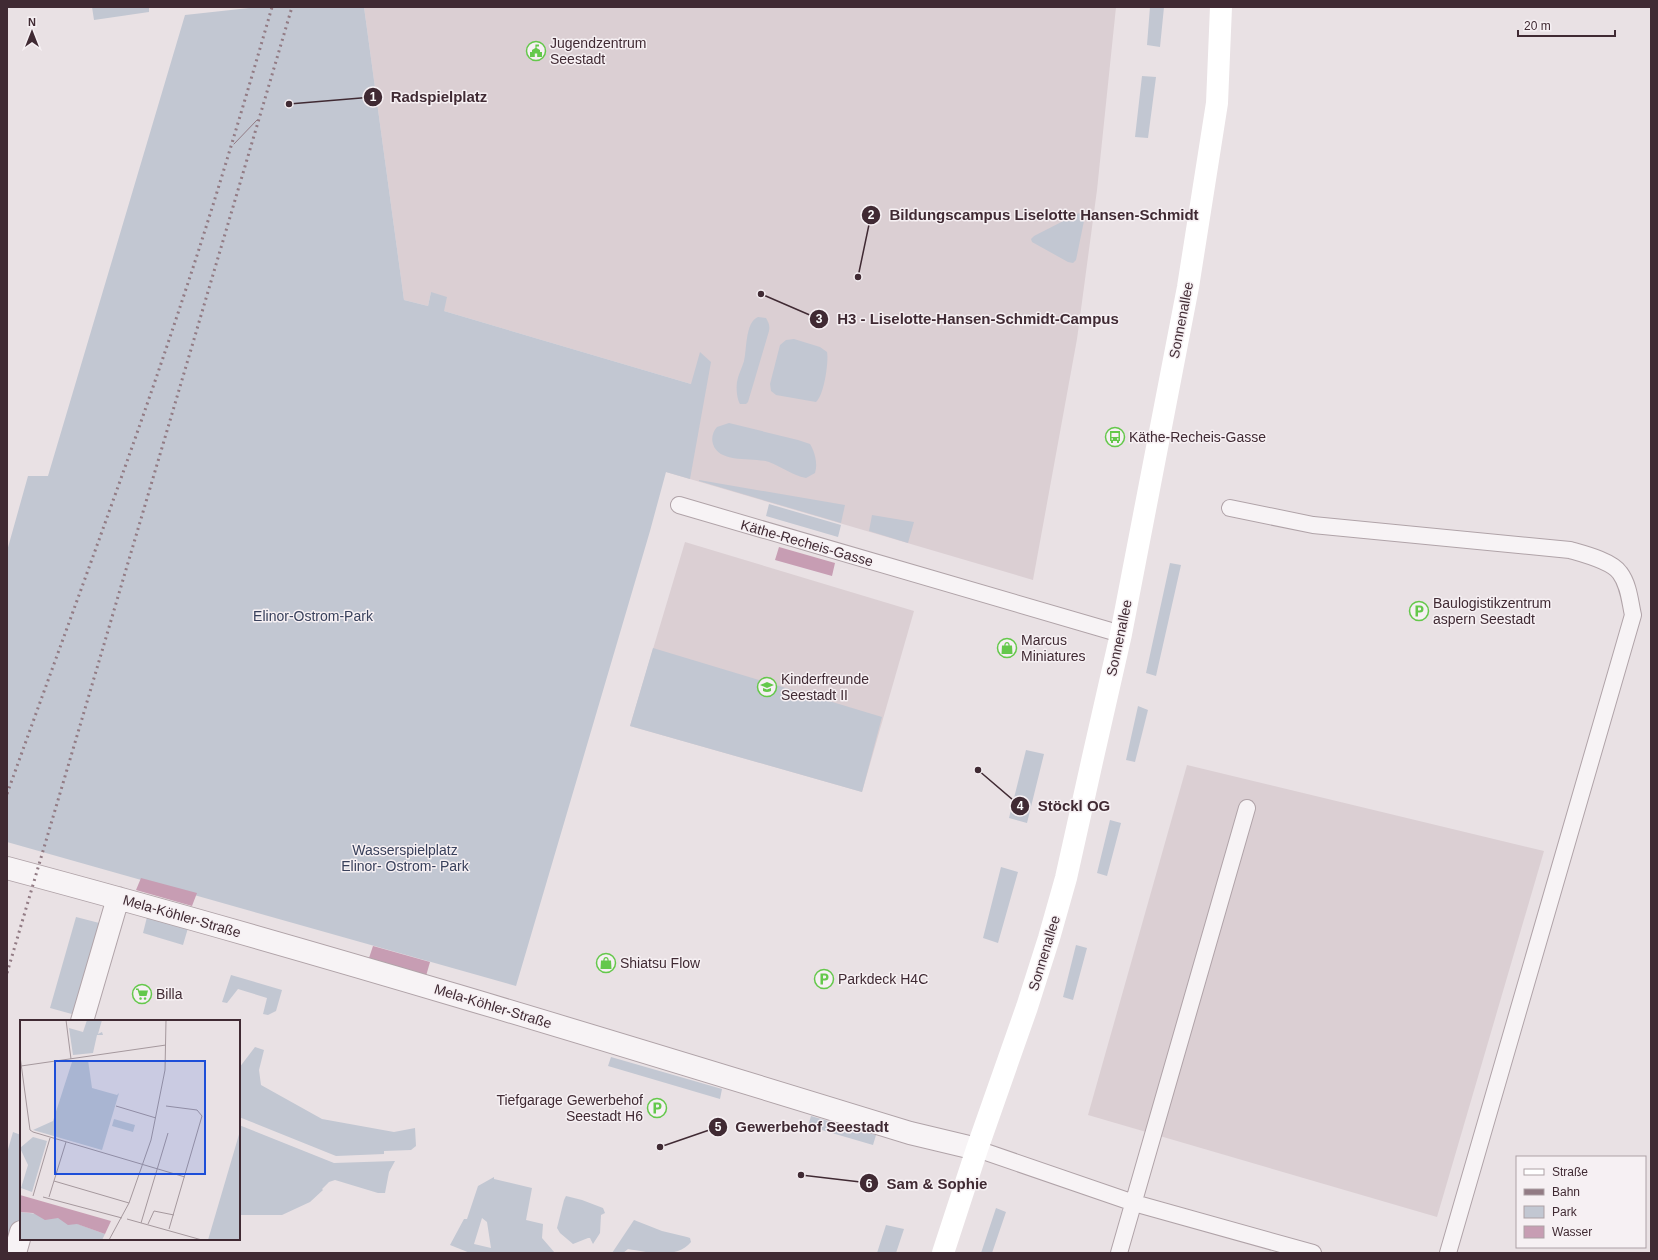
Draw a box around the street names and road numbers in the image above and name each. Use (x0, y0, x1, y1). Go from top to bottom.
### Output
street label: Sonnenallee (1166, 280, 1196, 360)
street label: Käthe-Recheis-Gasse (739, 516, 875, 570)
street label: Sonnenallee (1103, 598, 1135, 678)
street label: Mela-Köhler-Straße (121, 891, 243, 941)
street label: Sonnenallee (1025, 913, 1063, 993)
street label: Mela-Köhler-Straße (432, 980, 554, 1032)

